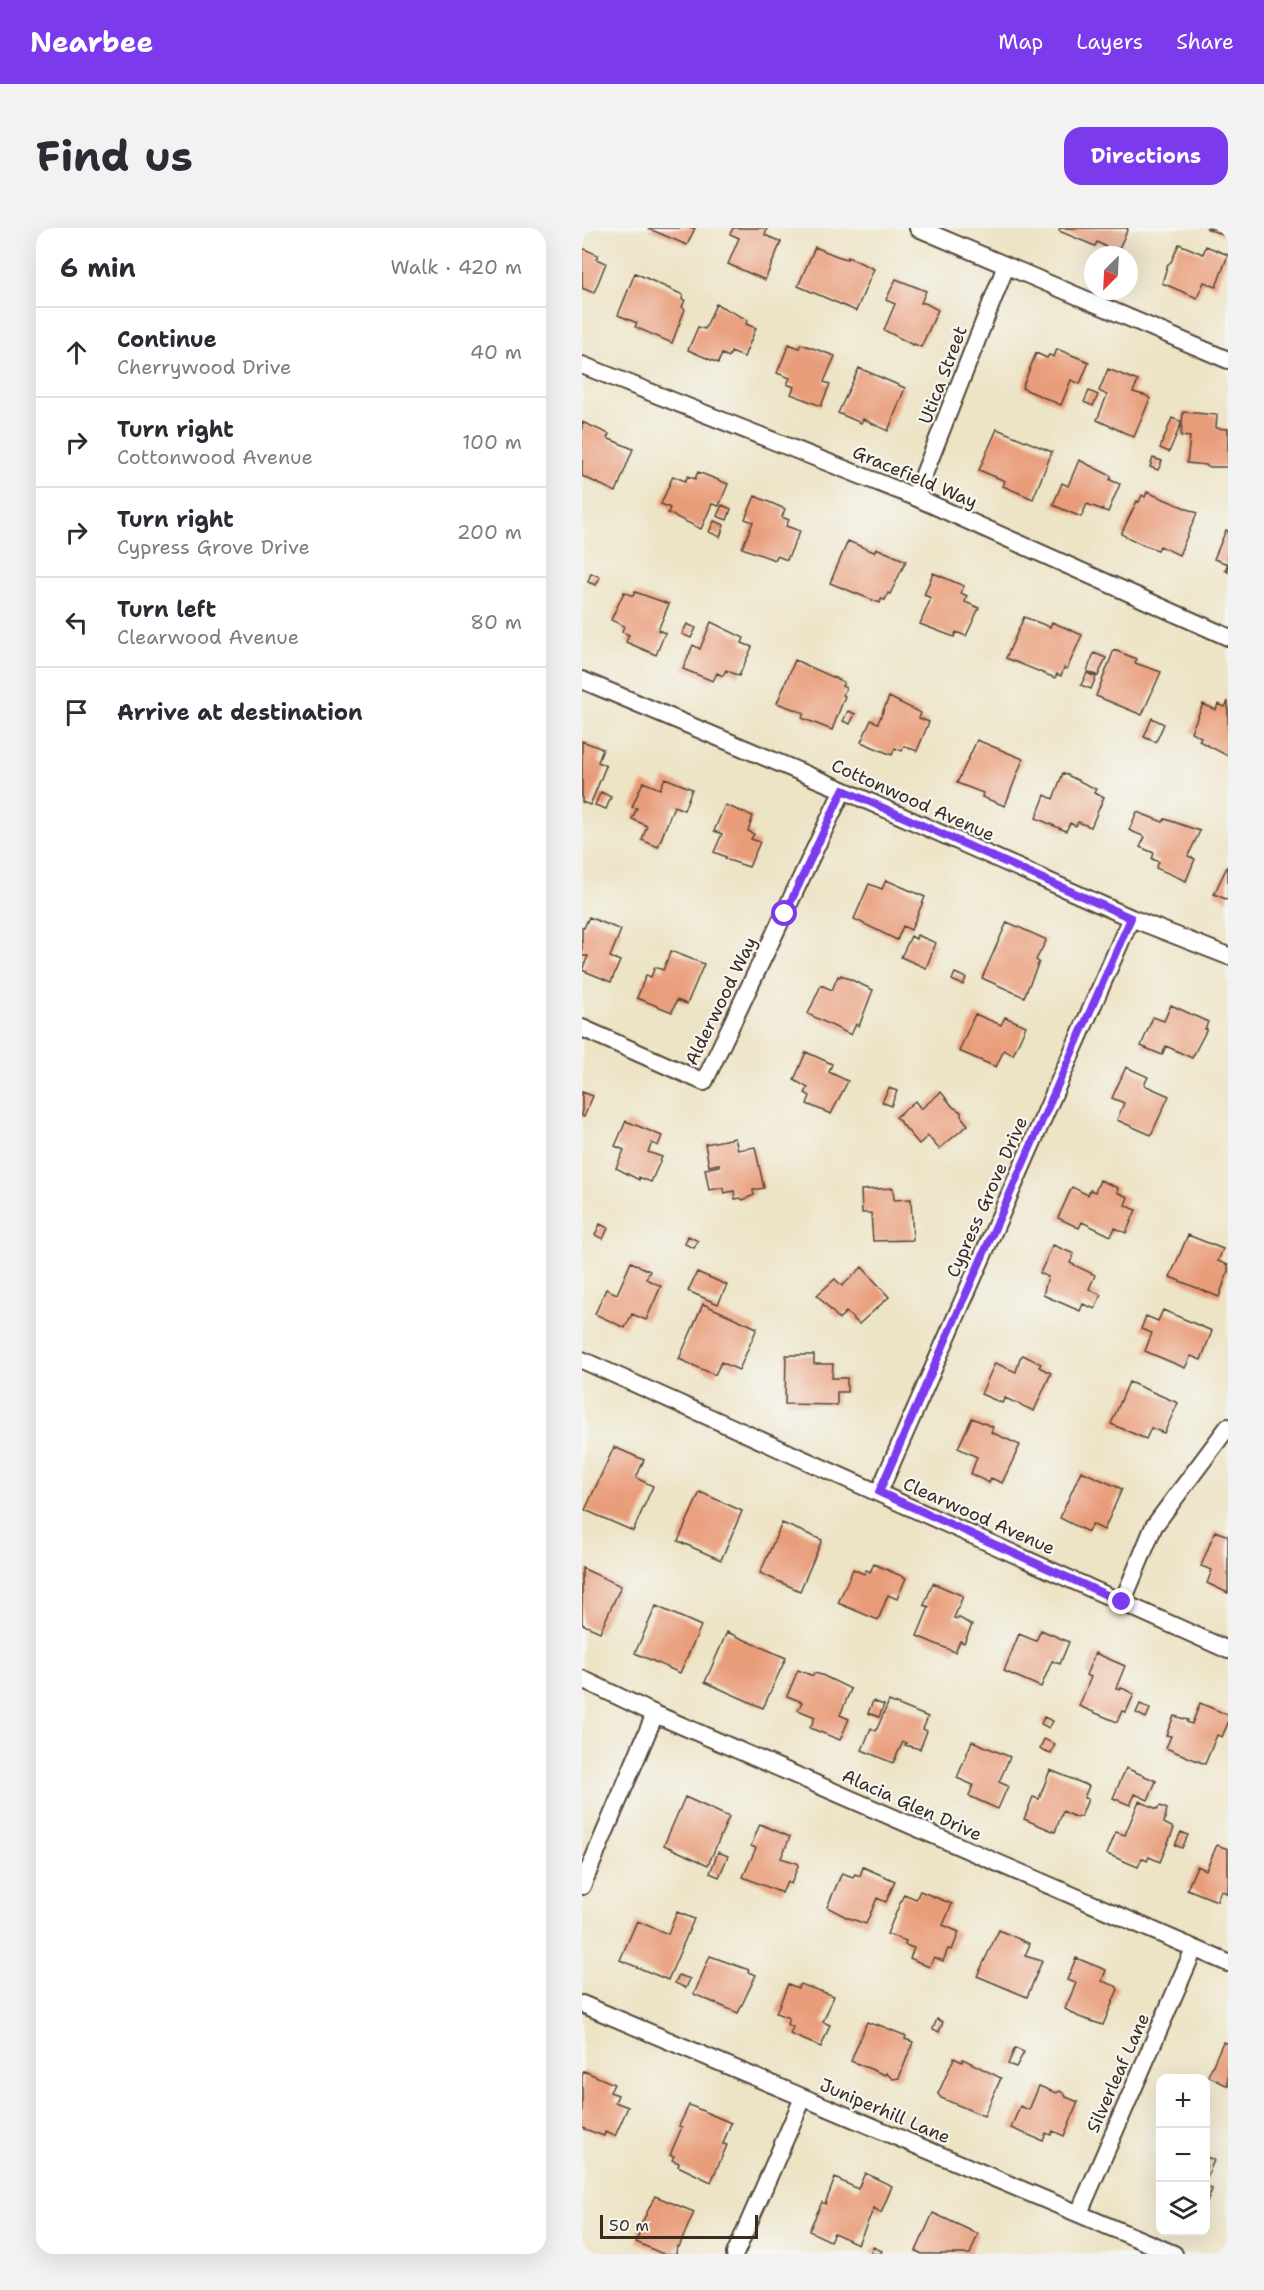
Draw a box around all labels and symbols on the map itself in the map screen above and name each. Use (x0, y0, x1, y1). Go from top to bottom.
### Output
north arrow (1084, 246, 1138, 300)
street label: Utica Street (913, 322, 973, 428)
street label: Gracefield Way (849, 440, 981, 514)
street label: Cottonwood Avenue (828, 753, 998, 847)
route start (771, 900, 797, 926)
street label: Alderwood Way (679, 933, 763, 1069)
street label: Cypress Grove Drive (941, 1113, 1033, 1281)
street label: Clearwood Avenue (899, 1472, 1059, 1560)
route end (1108, 1588, 1134, 1614)
street label: Alacia Glen Drive (838, 1763, 986, 1847)
street label: Silverleaf Lane (1081, 2009, 1155, 2137)
street label: Juniperhill Lane (816, 2073, 954, 2149)
scale bar (600, 2212, 758, 2240)

